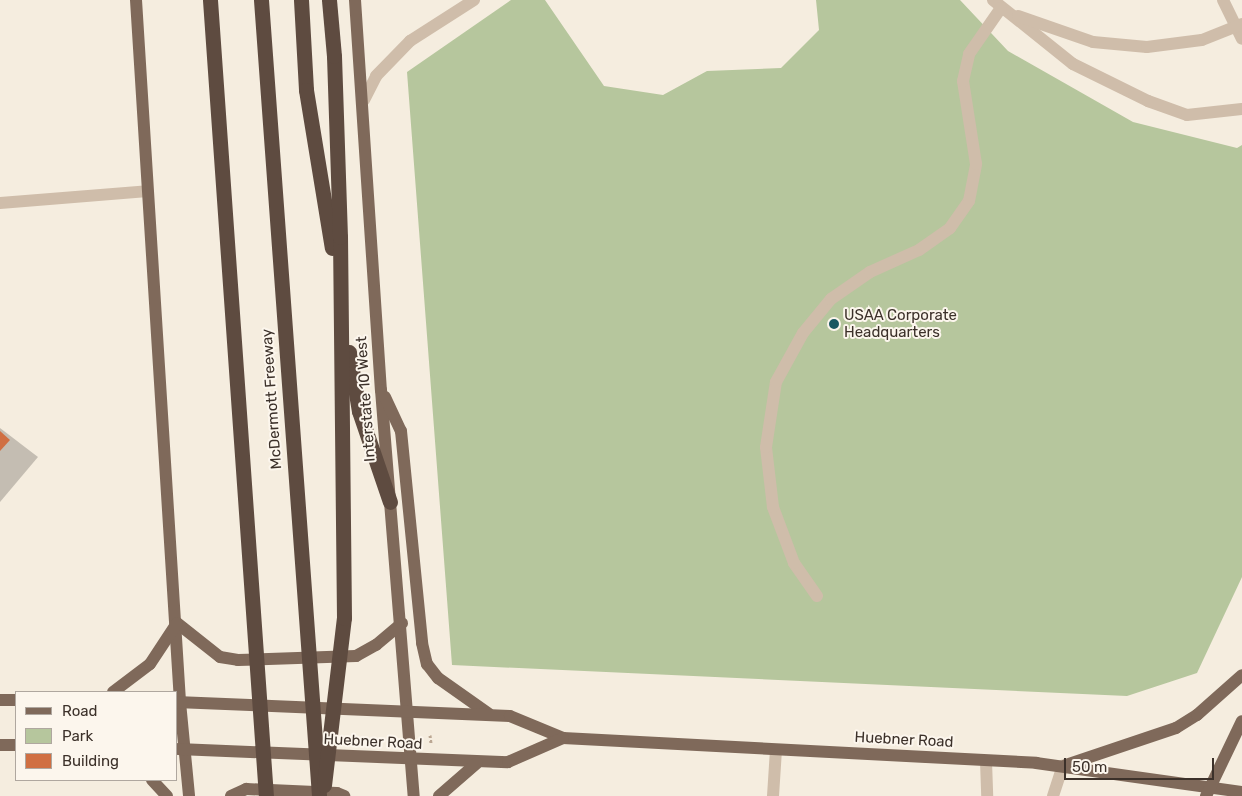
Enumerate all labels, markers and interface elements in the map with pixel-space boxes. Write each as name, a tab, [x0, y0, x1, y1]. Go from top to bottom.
place label: USAA Corporate Headquarters	[844, 306, 957, 341]
marker: USAA Corporate Headquarters	[828, 318, 840, 330]
street label: McDermott Freeway	[258, 328, 286, 470]
street label: Interstate 10 West	[353, 336, 379, 462]
legend	[15, 691, 178, 781]
text: Road	[62, 702, 98, 720]
text: Park	[62, 727, 93, 745]
street label: Huebner Road	[854, 728, 954, 752]
street label: Huebner Road	[323, 730, 423, 754]
scale bar	[1067, 748, 1217, 780]
text: Building	[62, 752, 119, 770]
text: 50 m	[1072, 758, 1107, 776]

